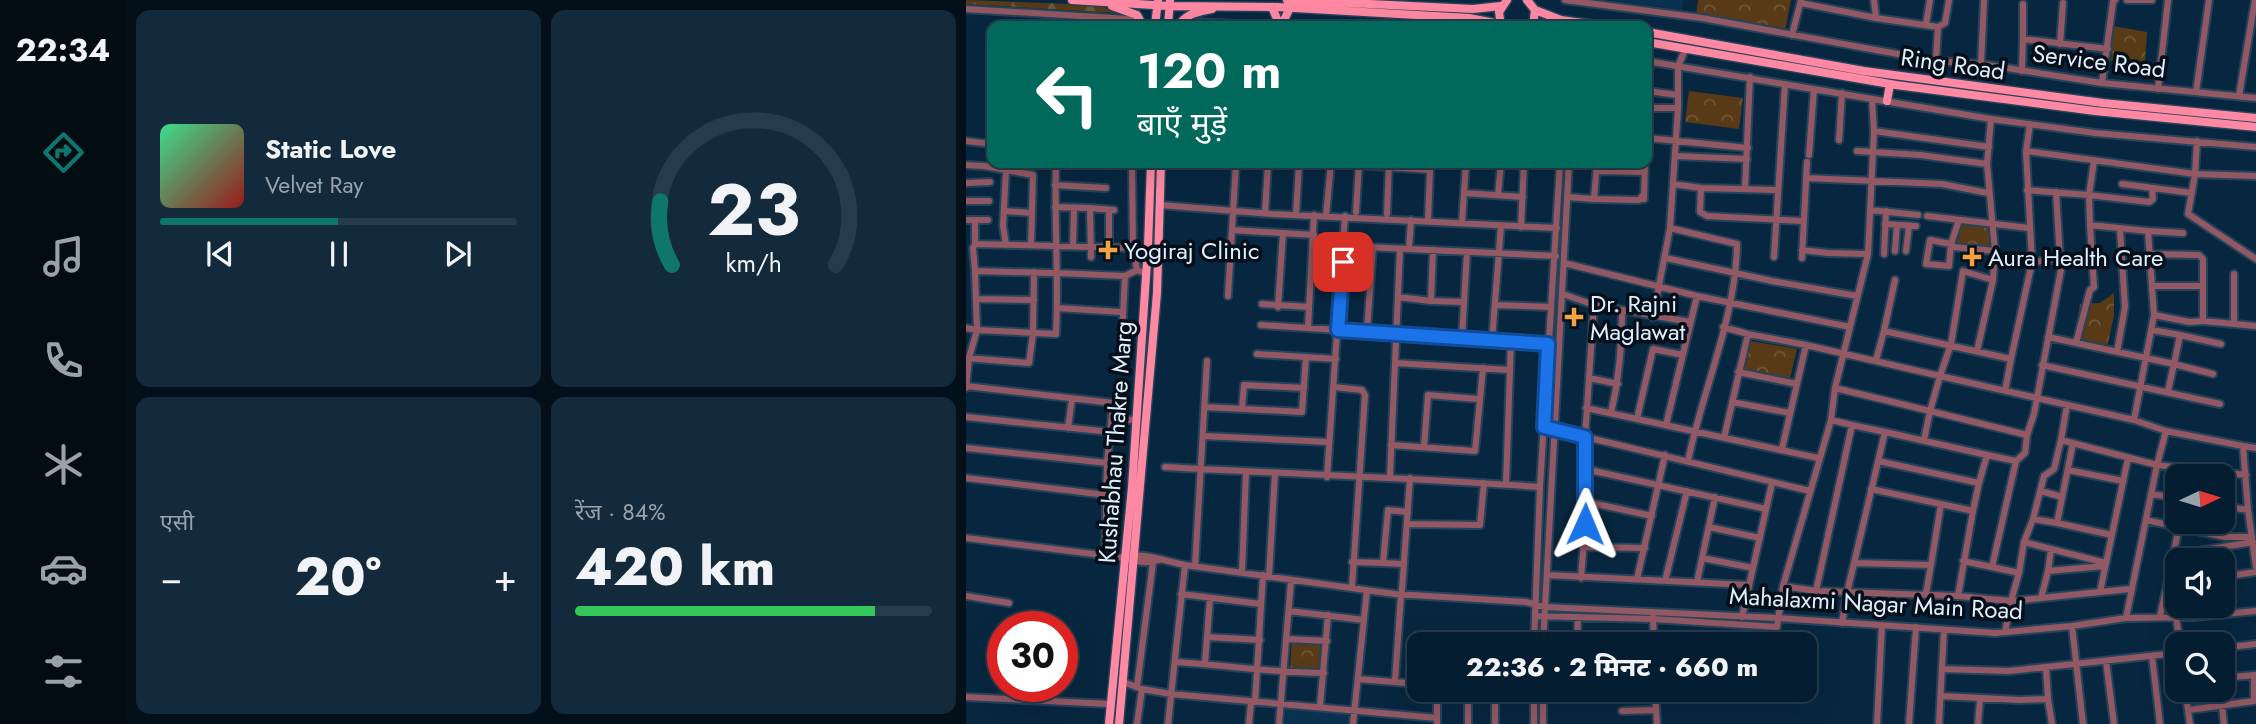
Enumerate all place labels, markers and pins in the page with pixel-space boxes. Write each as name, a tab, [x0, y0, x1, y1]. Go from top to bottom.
pin	[1313, 232, 1373, 292]
place label: Yogiraj Clinic	[1124, 233, 1260, 268]
marker: Yogiraj Clinic	[1098, 240, 1118, 260]
place label: Aura Health Care	[1988, 240, 2163, 275]
marker: Aura Health Care	[1962, 247, 1982, 267]
place label: Dr. Rajni Maglawat	[1590, 286, 1685, 349]
marker: Dr. Rajni Maglawat	[1564, 307, 1584, 327]

